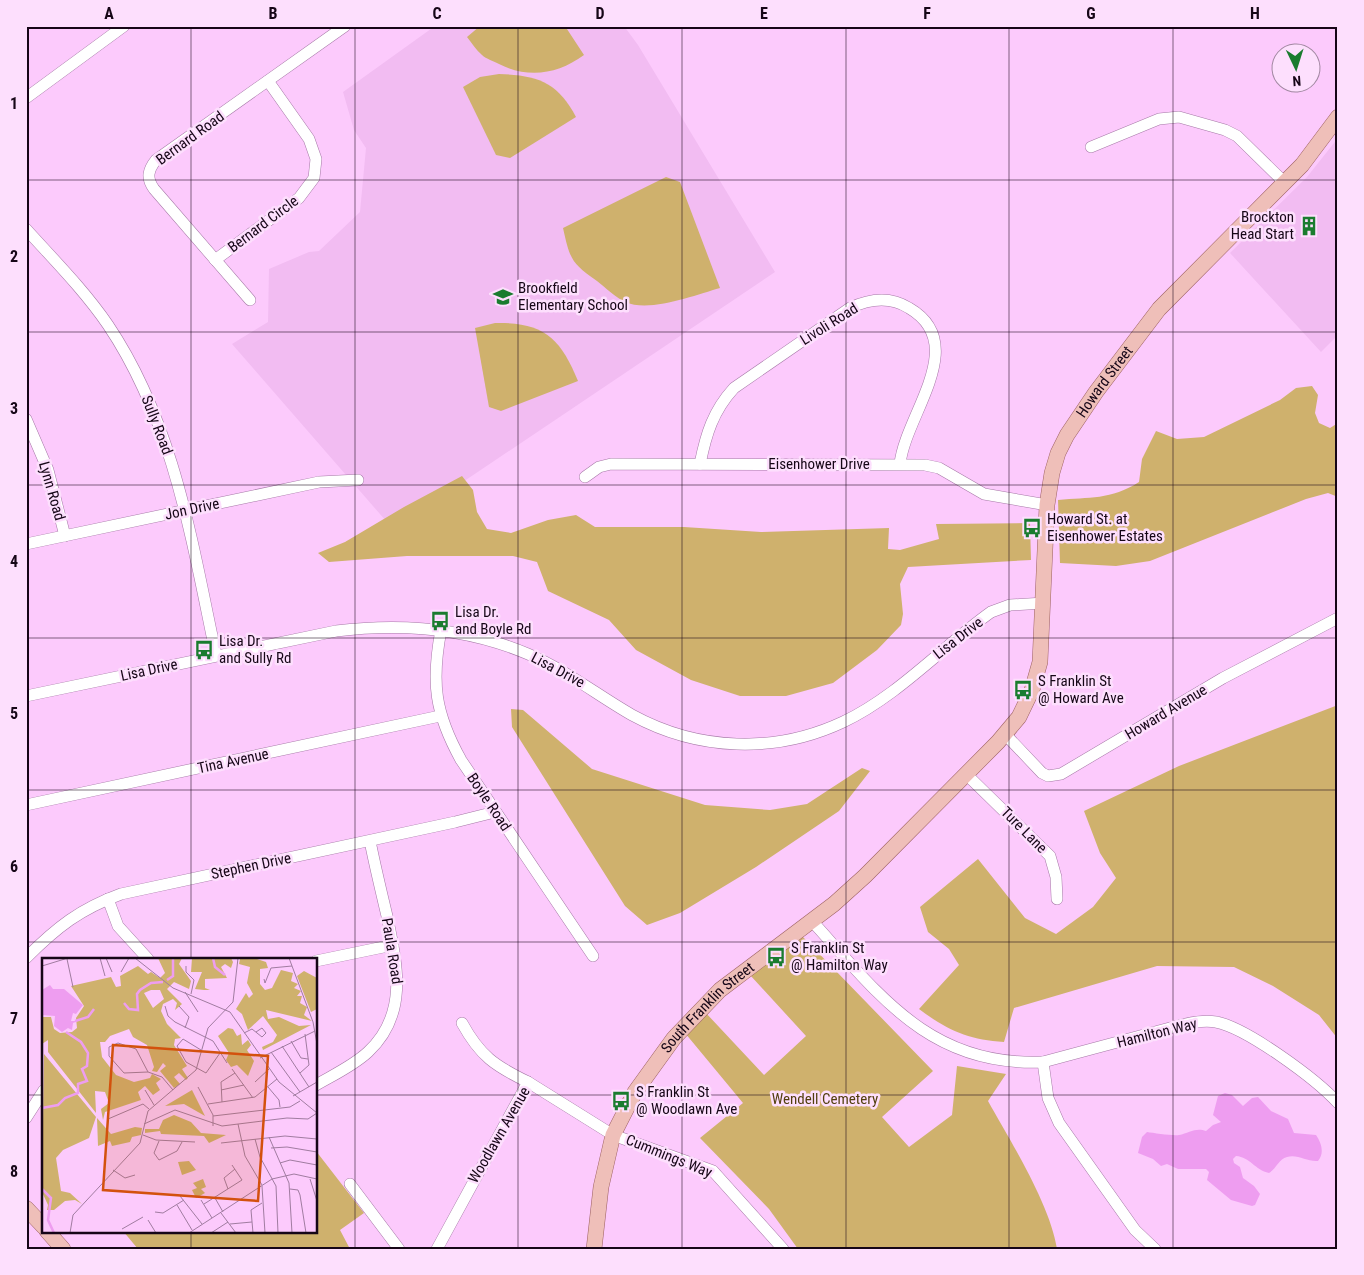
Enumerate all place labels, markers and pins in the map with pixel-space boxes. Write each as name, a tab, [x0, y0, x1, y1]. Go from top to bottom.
place label: Brockton Head Start	[1231, 208, 1294, 243]
building icon: Brockton Head Start	[1298, 215, 1320, 237]
place label: Brookfield Elementary School	[518, 279, 628, 314]
school or university icon: Brookfield Elementary School	[492, 286, 514, 308]
place label: Howard St. at Eisenhower Estates	[1047, 510, 1163, 545]
bus stop icon: Howard St. at Eisenhower Estates	[1021, 517, 1043, 539]
place label: Lisa Dr. and Boyle Rd	[455, 603, 532, 638]
bus stop icon: Lisa Dr. and Boyle Rd	[429, 610, 451, 632]
place label: Lisa Dr. and Sully Rd	[219, 632, 291, 667]
bus stop icon: Lisa Dr. and Sully Rd	[193, 639, 215, 661]
place label: S Franklin St @ Howard Ave	[1038, 672, 1124, 707]
bus stop icon: S Franklin St @ Howard Ave	[1012, 679, 1034, 701]
place label: S Franklin St @ Hamilton Way	[791, 939, 888, 974]
bus stop icon: S Franklin St @ Hamilton Way	[765, 946, 787, 968]
place label: S Franklin St @ Woodlawn Ave	[636, 1083, 737, 1118]
bus stop icon: S Franklin St @ Woodlawn Ave	[610, 1090, 632, 1112]

